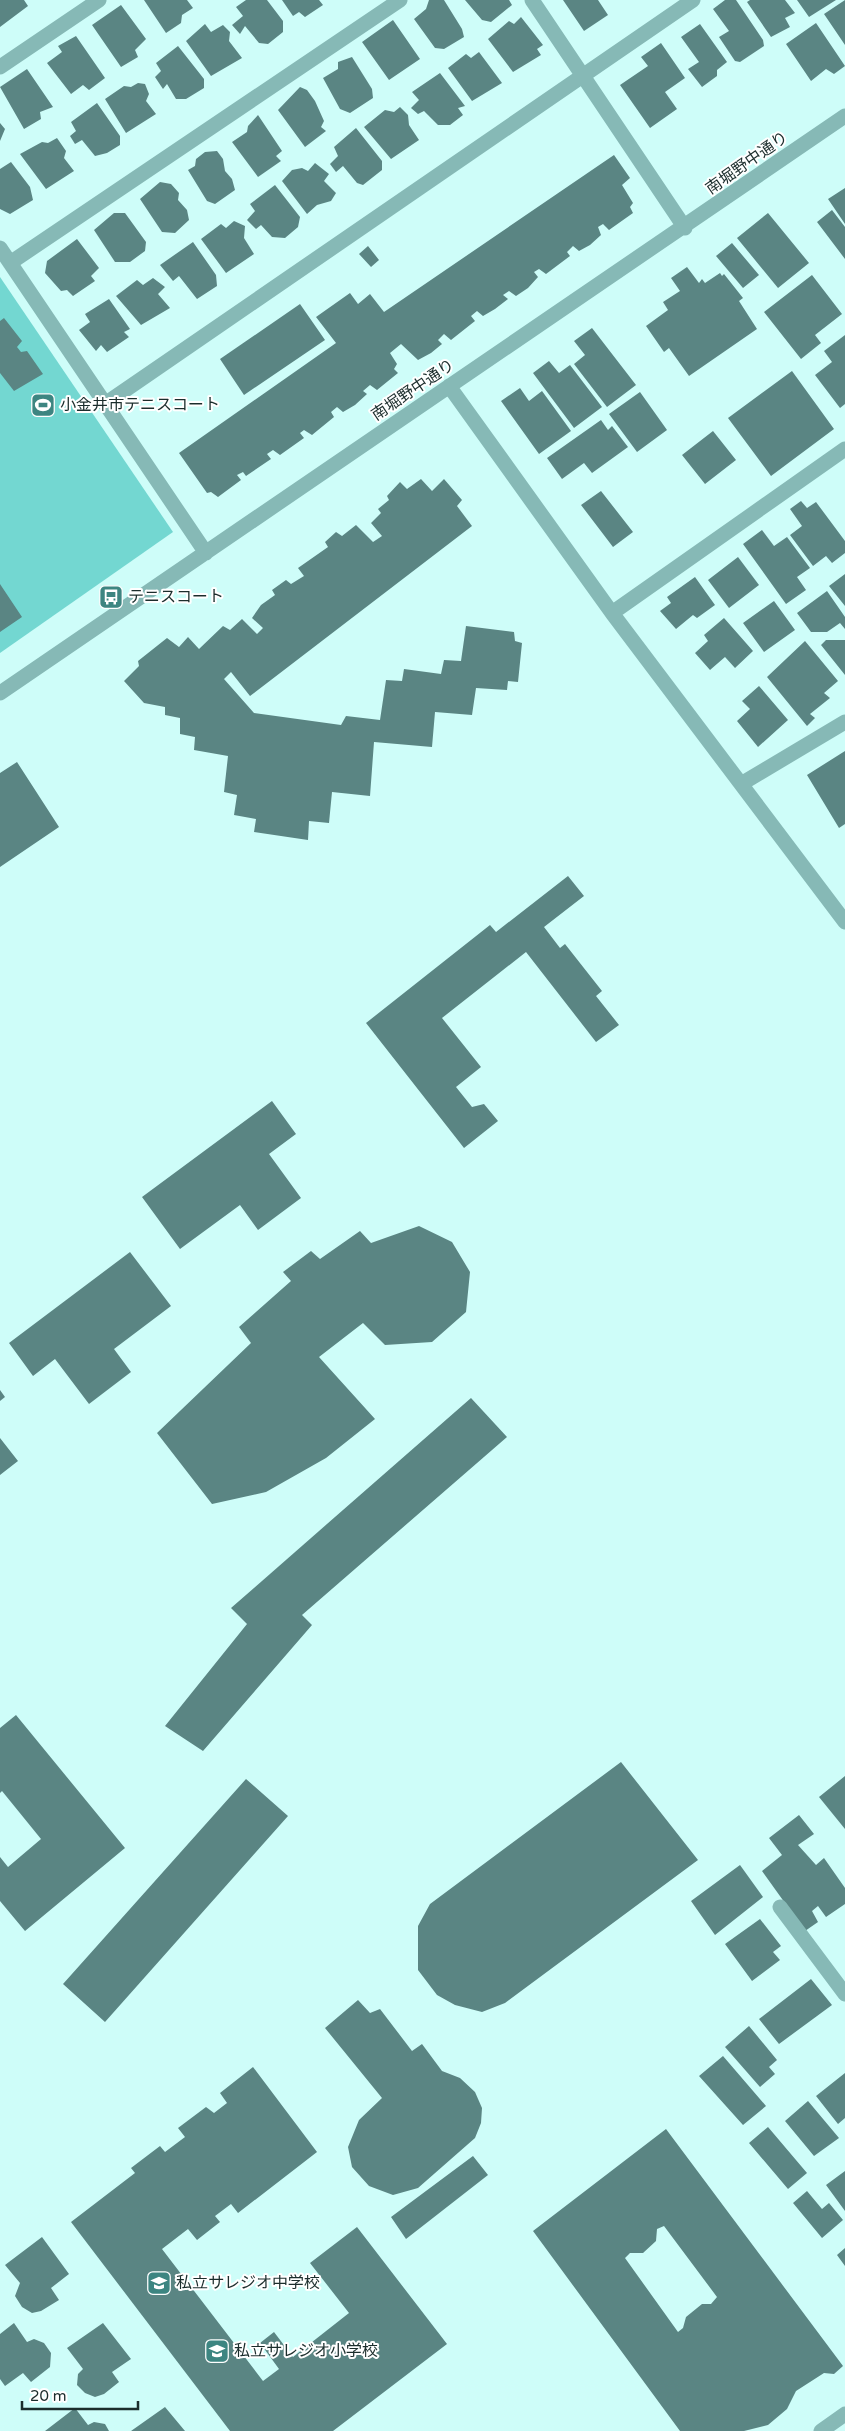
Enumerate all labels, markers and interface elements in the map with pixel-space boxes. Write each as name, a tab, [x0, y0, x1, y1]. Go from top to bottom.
street label: 南堀野中通り	[702, 127, 792, 199]
street label: 南堀野中通り	[368, 355, 458, 425]
sports icon: 小金井市テニスコート	[30, 392, 56, 418]
place label: 小金井市テニスコート	[60, 395, 220, 415]
bus stop icon: テニスコート	[98, 584, 124, 610]
place label: テニスコート	[128, 587, 224, 607]
school or university icon: 私立サレジオ中学校	[146, 2270, 172, 2296]
place label: 私立サレジオ中学校	[176, 2273, 320, 2293]
school or university icon: 私立サレジオ小学校	[204, 2338, 230, 2364]
place label: 私立サレジオ小学校	[234, 2341, 378, 2361]
scale bar	[22, 2378, 139, 2410]
text: 20 m	[30, 2387, 67, 2405]

